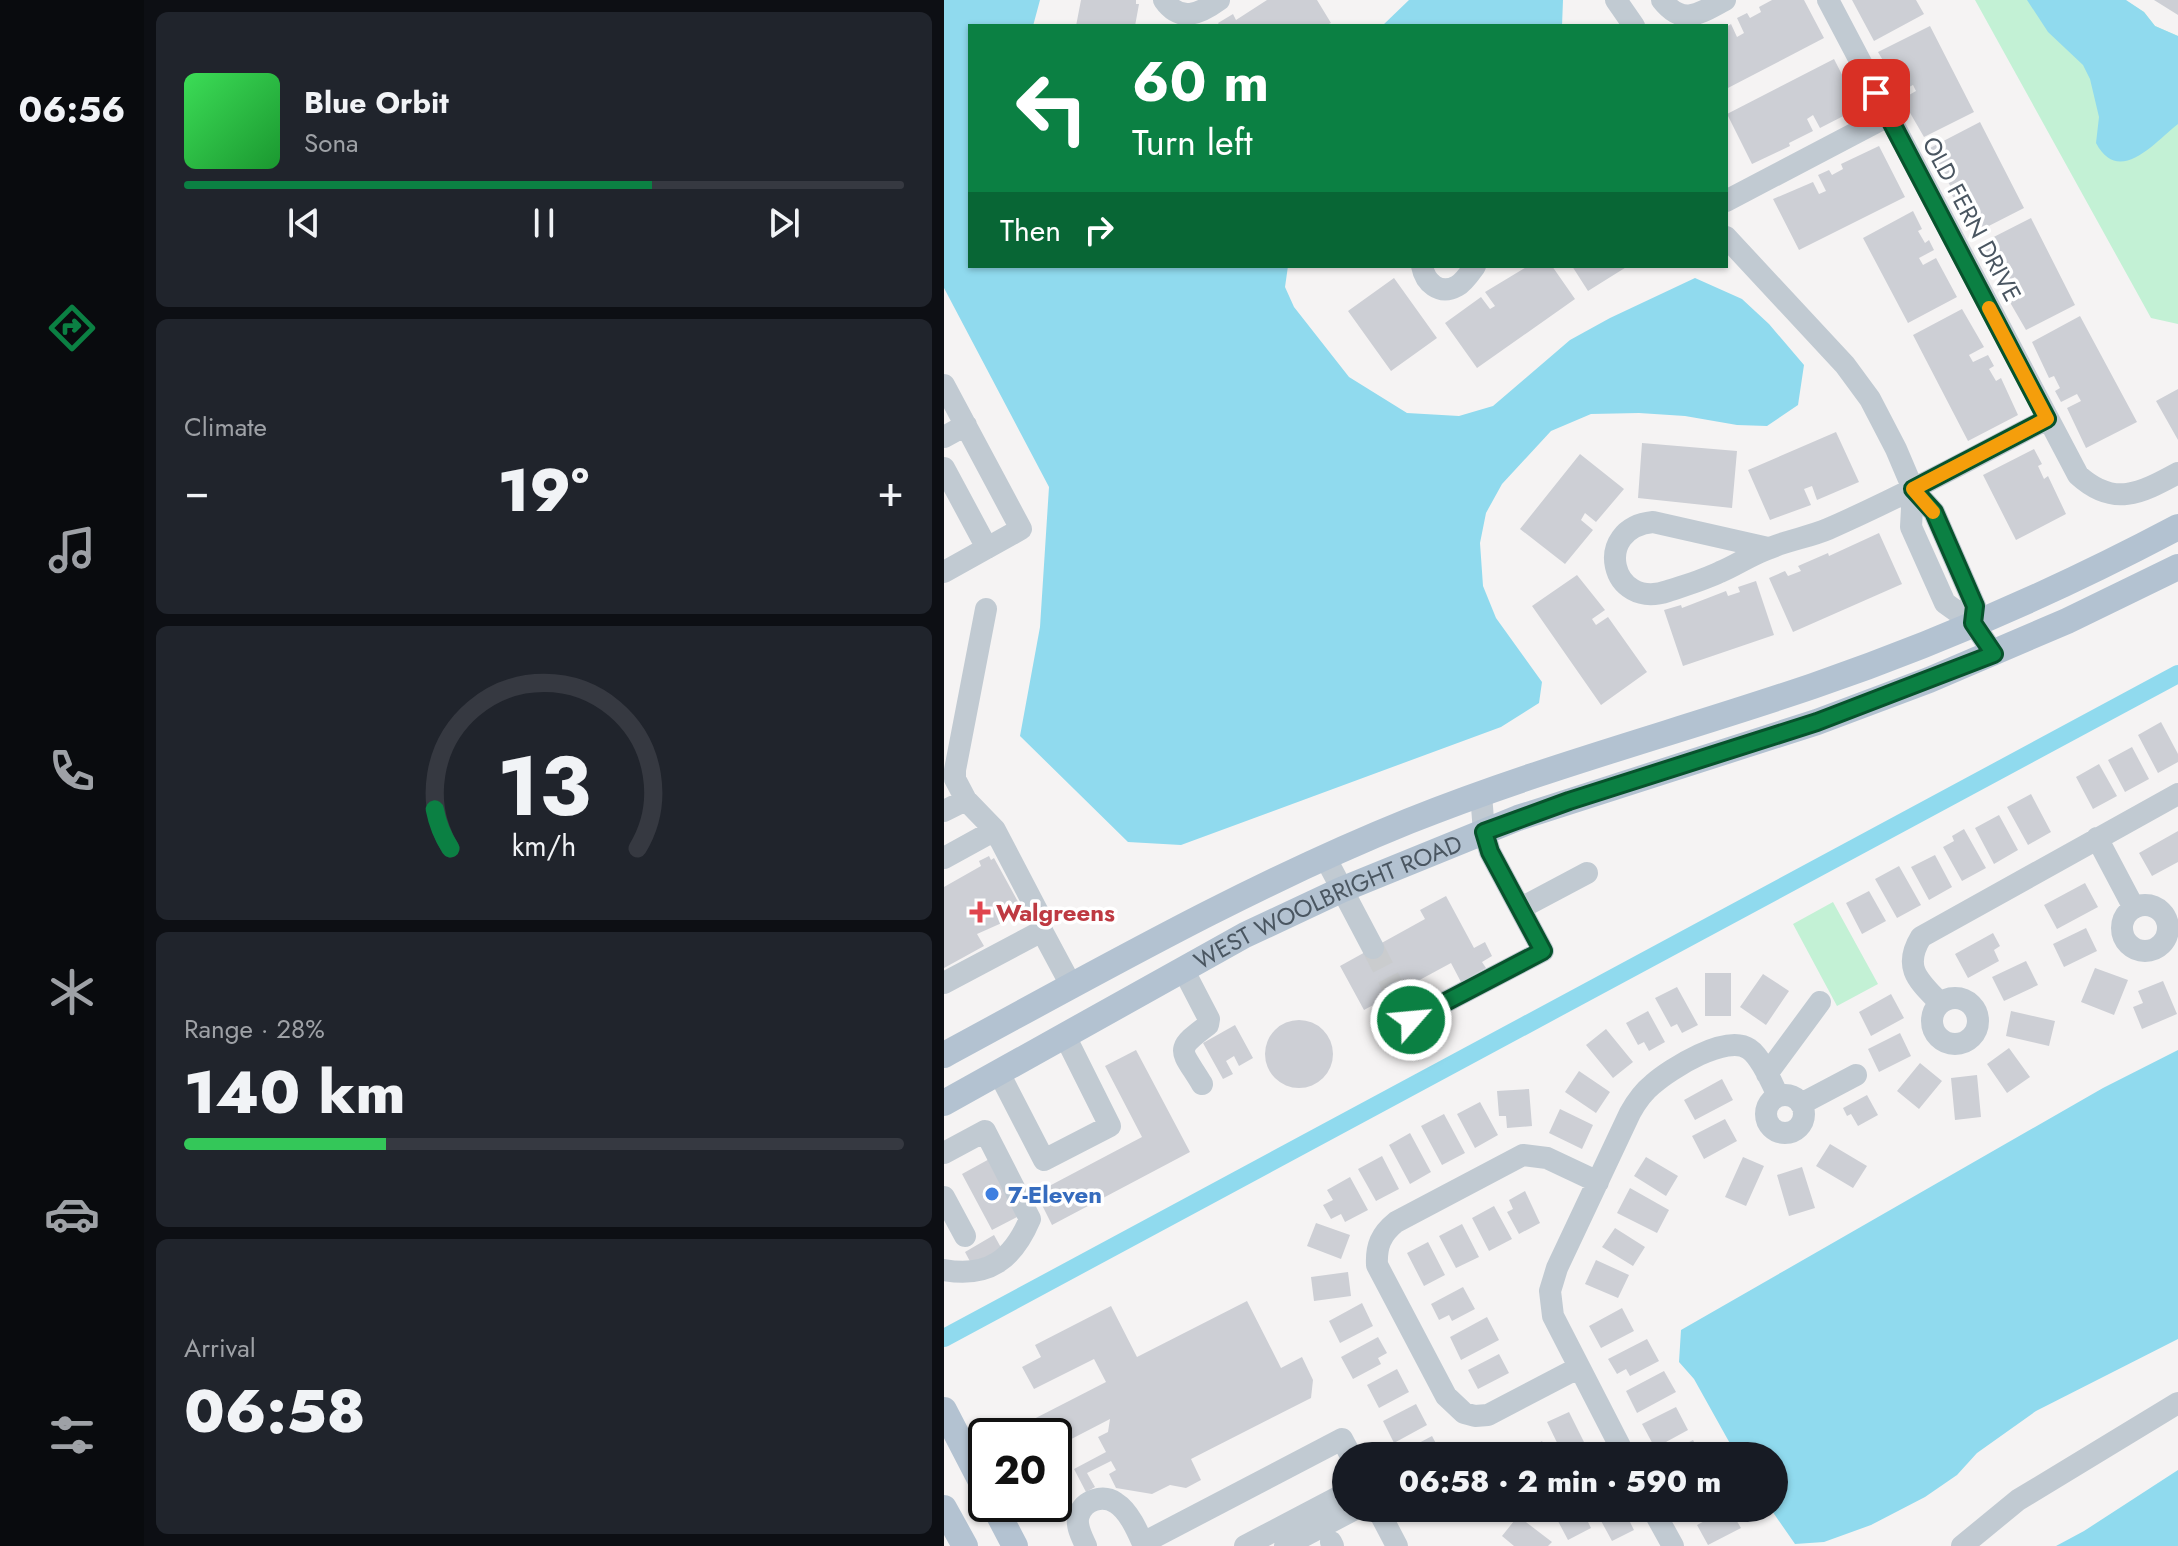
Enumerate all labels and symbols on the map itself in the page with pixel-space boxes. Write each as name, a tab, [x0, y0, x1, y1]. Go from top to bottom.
pin	[1842, 59, 1910, 127]
street label: OLD FERN DRIVE	[1914, 130, 2030, 308]
street label: WEST WOOLBRIGHT ROAD	[1187, 825, 1467, 978]
place label: Walgreens	[996, 895, 1115, 930]
marker: Walgreens	[971, 903, 989, 921]
position arrow	[1369, 978, 1453, 1062]
place label: 7-Eleven	[1008, 1177, 1102, 1212]
marker: 7-Eleven	[983, 1185, 1001, 1203]
speed limit sign: 20	[968, 1418, 1072, 1522]

